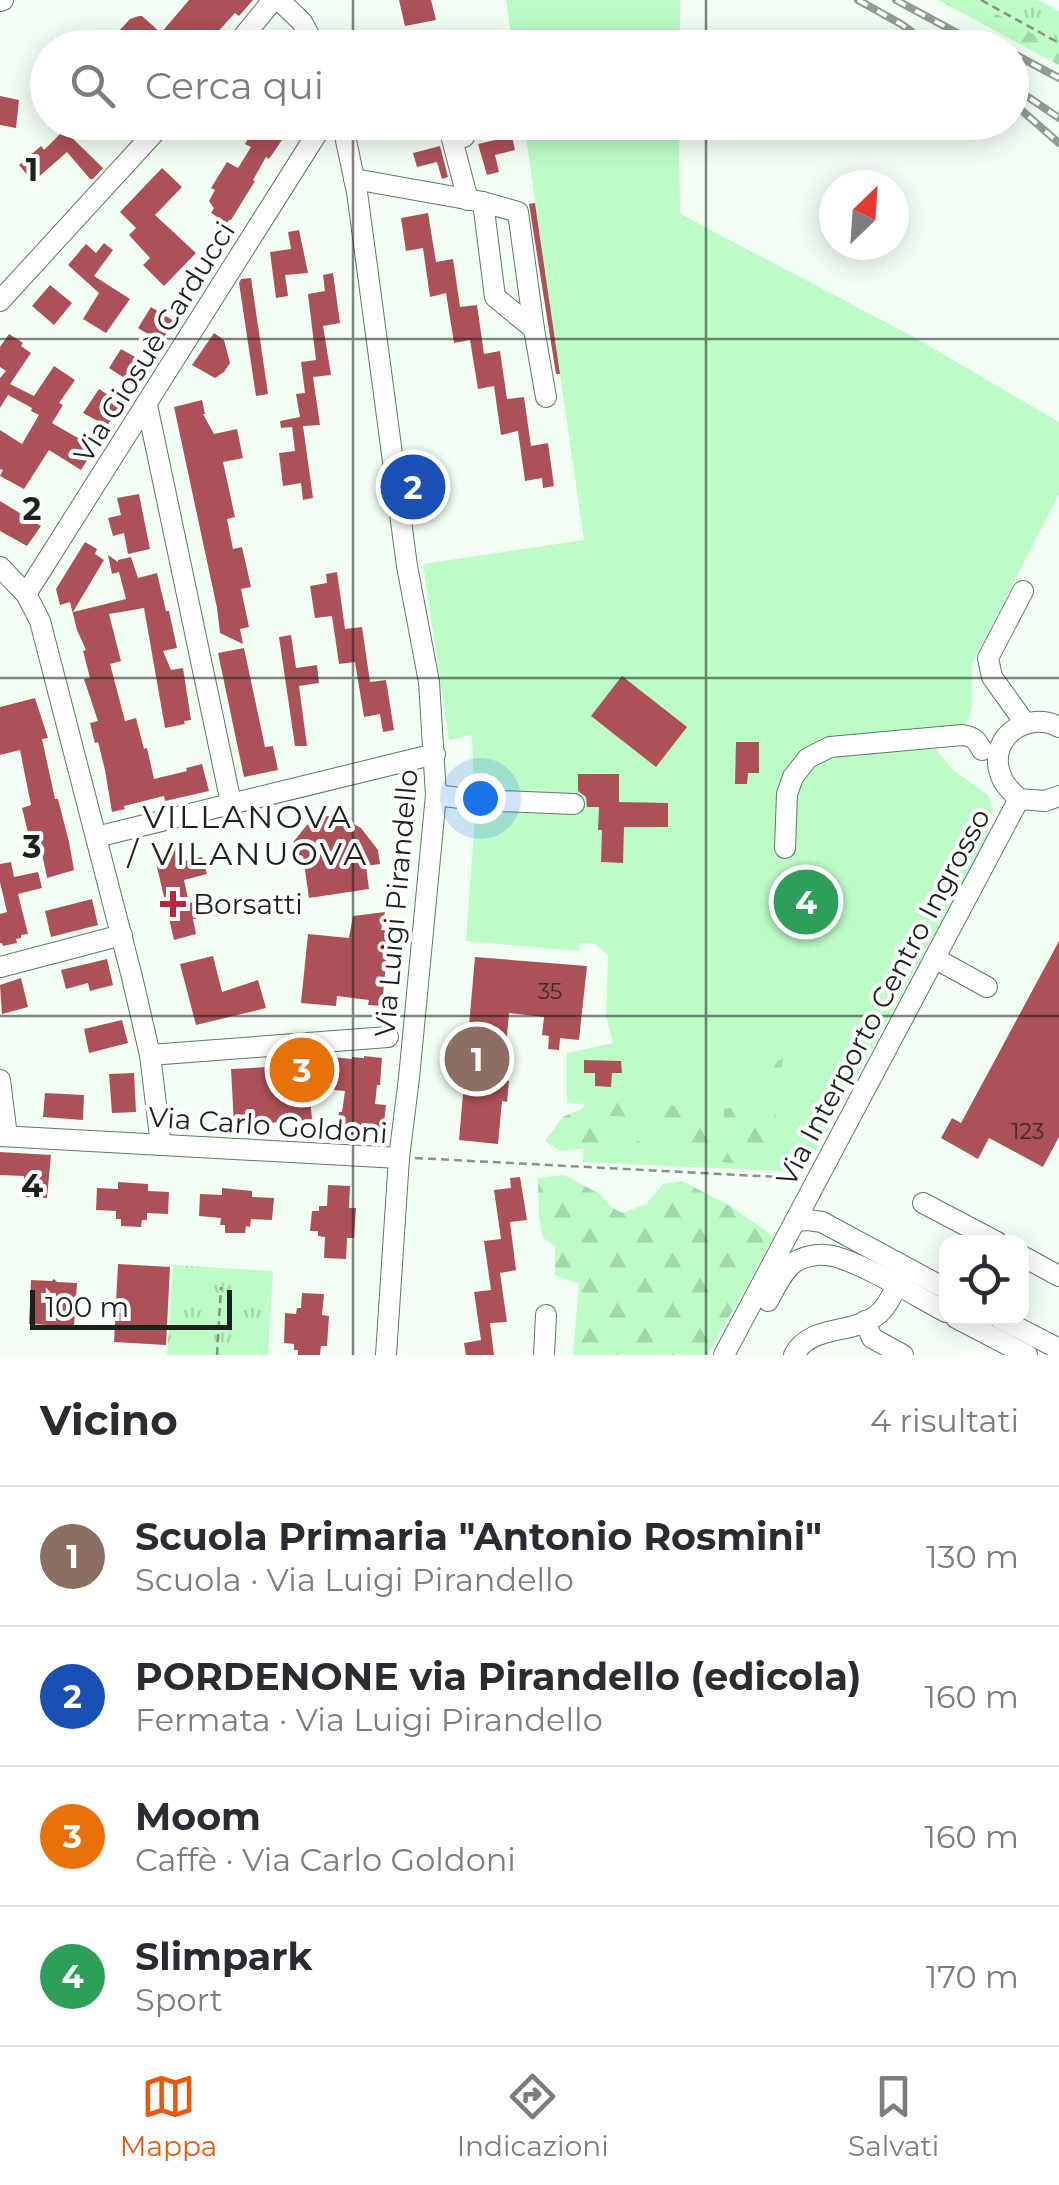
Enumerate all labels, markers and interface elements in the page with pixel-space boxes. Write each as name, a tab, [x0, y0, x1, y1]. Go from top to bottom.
search box	[30, 30, 1029, 140]
icon: search	[65, 58, 120, 113]
text: Cerca qui	[145, 62, 324, 109]
text: 1	[26, 150, 38, 189]
north arrow	[819, 170, 909, 260]
street label: Via Giosuè Carducci	[66, 215, 242, 469]
pin: 2	[380, 450, 446, 524]
text: 2	[23, 489, 41, 528]
street label: Via Luigi Pirandello	[367, 768, 425, 1038]
your location	[455, 773, 506, 824]
district label: VILLANOVA / VILANUOVA	[126, 797, 369, 873]
street label: Via Interporto Centro Ingrosso	[769, 802, 997, 1192]
text: 3	[22, 827, 41, 866]
pin: 4	[774, 864, 838, 940]
place label: Borsatti	[193, 887, 303, 921]
marker: Borsatti	[162, 893, 184, 915]
house number: 35	[538, 978, 562, 1005]
pin: 1	[444, 1022, 510, 1096]
pin: 3	[270, 1032, 334, 1108]
street label: Via Carlo Goldoni	[147, 1100, 389, 1150]
house number: 123	[1012, 1118, 1044, 1145]
text: 4	[21, 1166, 43, 1205]
map controls	[939, 1235, 1029, 1325]
button: locate	[939, 1235, 1029, 1325]
scale bar	[30, 1285, 232, 1330]
text: 100 m	[45, 1290, 129, 1324]
text: Vicino	[40, 1394, 178, 1446]
text: 4 risultati	[870, 1401, 1019, 1440]
text: Scuola Primaria "Antonio Rosmini"	[135, 1513, 822, 1560]
text: 1	[66, 1537, 79, 1576]
text: 130 m	[926, 1537, 1019, 1576]
text: Scuola · Via Luigi Pirandello	[135, 1560, 574, 1599]
text: PORDENONE via Pirandello (edicola)	[135, 1653, 861, 1700]
text: 2	[63, 1677, 82, 1716]
text: 160 m	[924, 1677, 1019, 1716]
text: Fermata · Via Luigi Pirandello	[135, 1700, 603, 1739]
text: Moom	[135, 1793, 261, 1840]
text: 3	[63, 1817, 82, 1856]
text: 160 m	[924, 1817, 1019, 1856]
text: Caffè · Via Carlo Goldoni	[135, 1840, 516, 1879]
text: Slimpark	[135, 1933, 312, 1980]
text: 4	[61, 1957, 84, 1996]
text: 170 m	[926, 1957, 1019, 1996]
text: Sport	[135, 1980, 223, 2019]
tab: Mappa	[120, 2069, 217, 2163]
tab: Indicazioni	[457, 2069, 609, 2163]
tab: Salvati	[848, 2069, 939, 2163]

